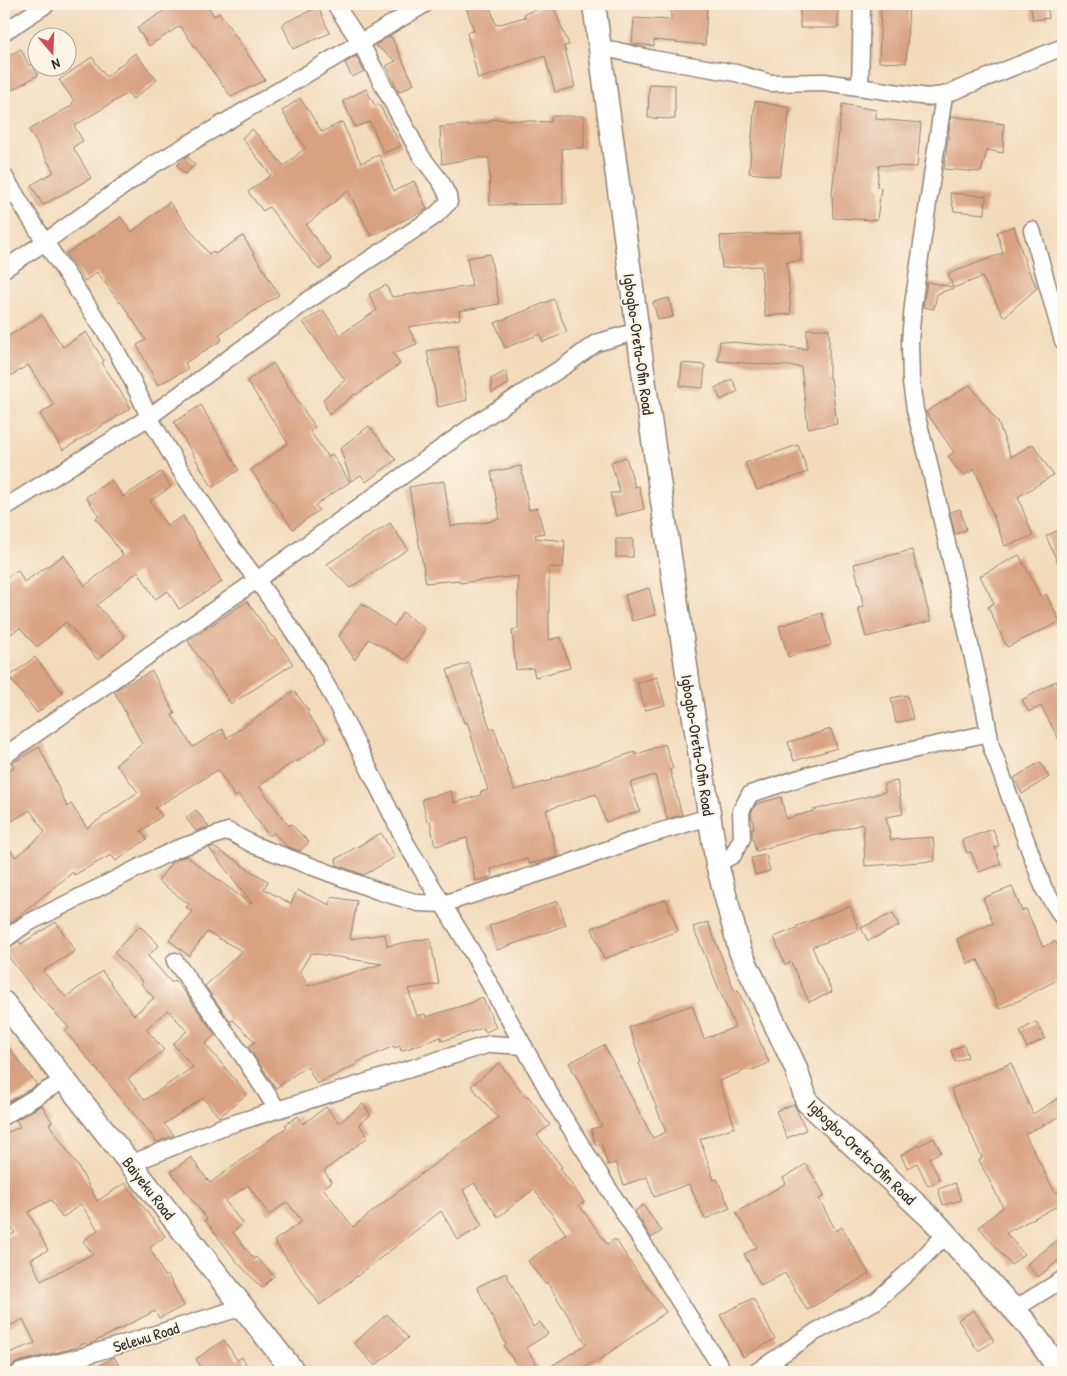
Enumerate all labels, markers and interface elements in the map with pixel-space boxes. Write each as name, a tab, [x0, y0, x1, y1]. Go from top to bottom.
north arrow	[28, 28, 78, 78]
text: N	[49, 55, 63, 75]
street label: Igbogbo-Oreta-Ofin Road	[618, 272, 660, 416]
street label: Igbogbo-Oreta-Ofin Road	[676, 673, 720, 817]
street label: Igbogbo-Oreta-Ofin Road	[803, 1095, 921, 1209]
street label: Baiyeku Road	[118, 1152, 180, 1224]
street label: Selewu Road	[110, 1317, 182, 1357]

